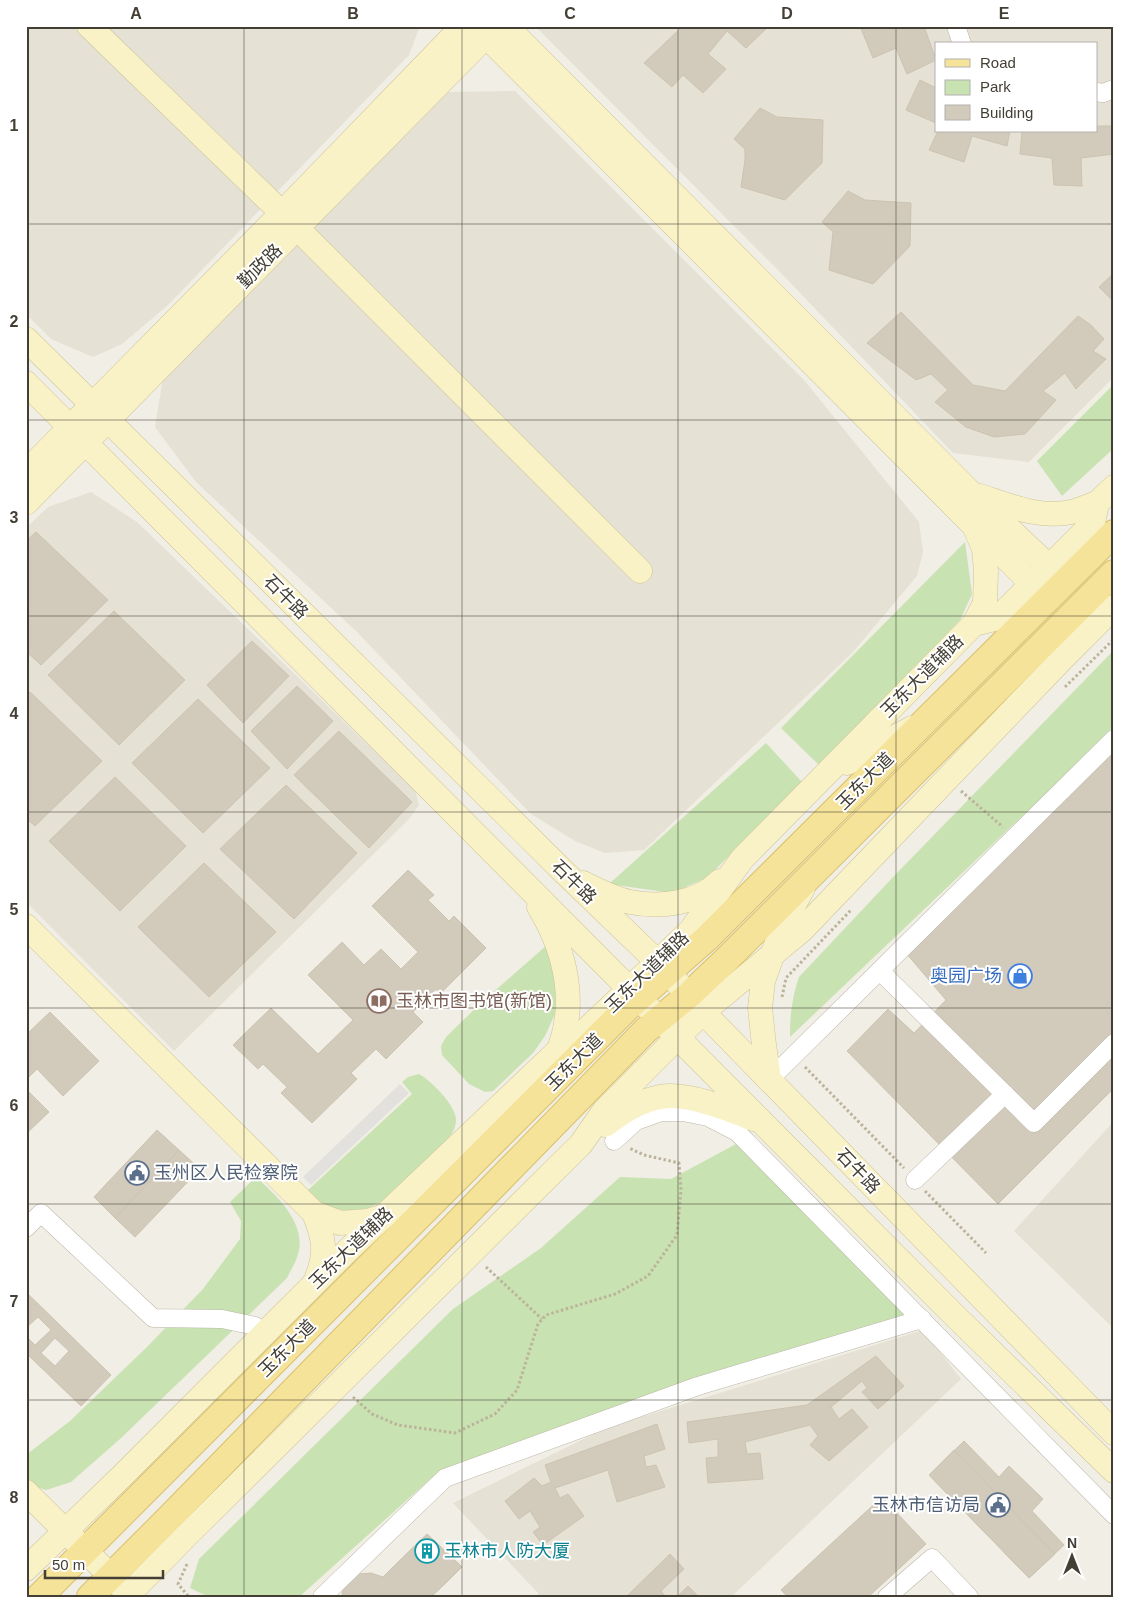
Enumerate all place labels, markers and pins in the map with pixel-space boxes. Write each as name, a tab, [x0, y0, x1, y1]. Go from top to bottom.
shop icon: 奥园广场	[1007, 963, 1033, 989]
place label: 奥园广场	[930, 966, 1002, 986]
library icon: 玉林市图书馆(新馆)	[366, 988, 392, 1014]
place label: 玉林市图书馆(新馆)	[396, 991, 552, 1011]
public building icon: 玉州区人民检察院	[124, 1160, 150, 1186]
place label: 玉州区人民检察院	[154, 1163, 298, 1183]
public building icon: 玉林市信访局	[985, 1492, 1011, 1518]
place label: 玉林市信访局	[872, 1495, 980, 1515]
building icon: 玉林市人防大厦	[414, 1538, 440, 1564]
place label: 玉林市人防大厦	[444, 1541, 570, 1561]

